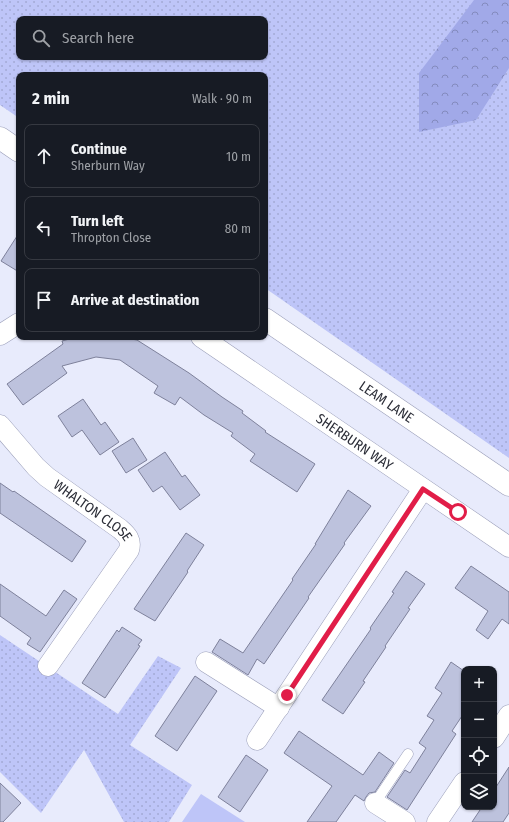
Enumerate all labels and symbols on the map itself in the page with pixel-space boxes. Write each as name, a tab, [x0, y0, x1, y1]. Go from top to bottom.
street label: LEAM LANE	[356, 378, 417, 427]
street label: SHERBURN WAY	[313, 410, 396, 474]
street label: WHALTON CLOSE	[50, 476, 136, 545]
route start	[449, 503, 467, 521]
route end	[278, 686, 296, 704]

